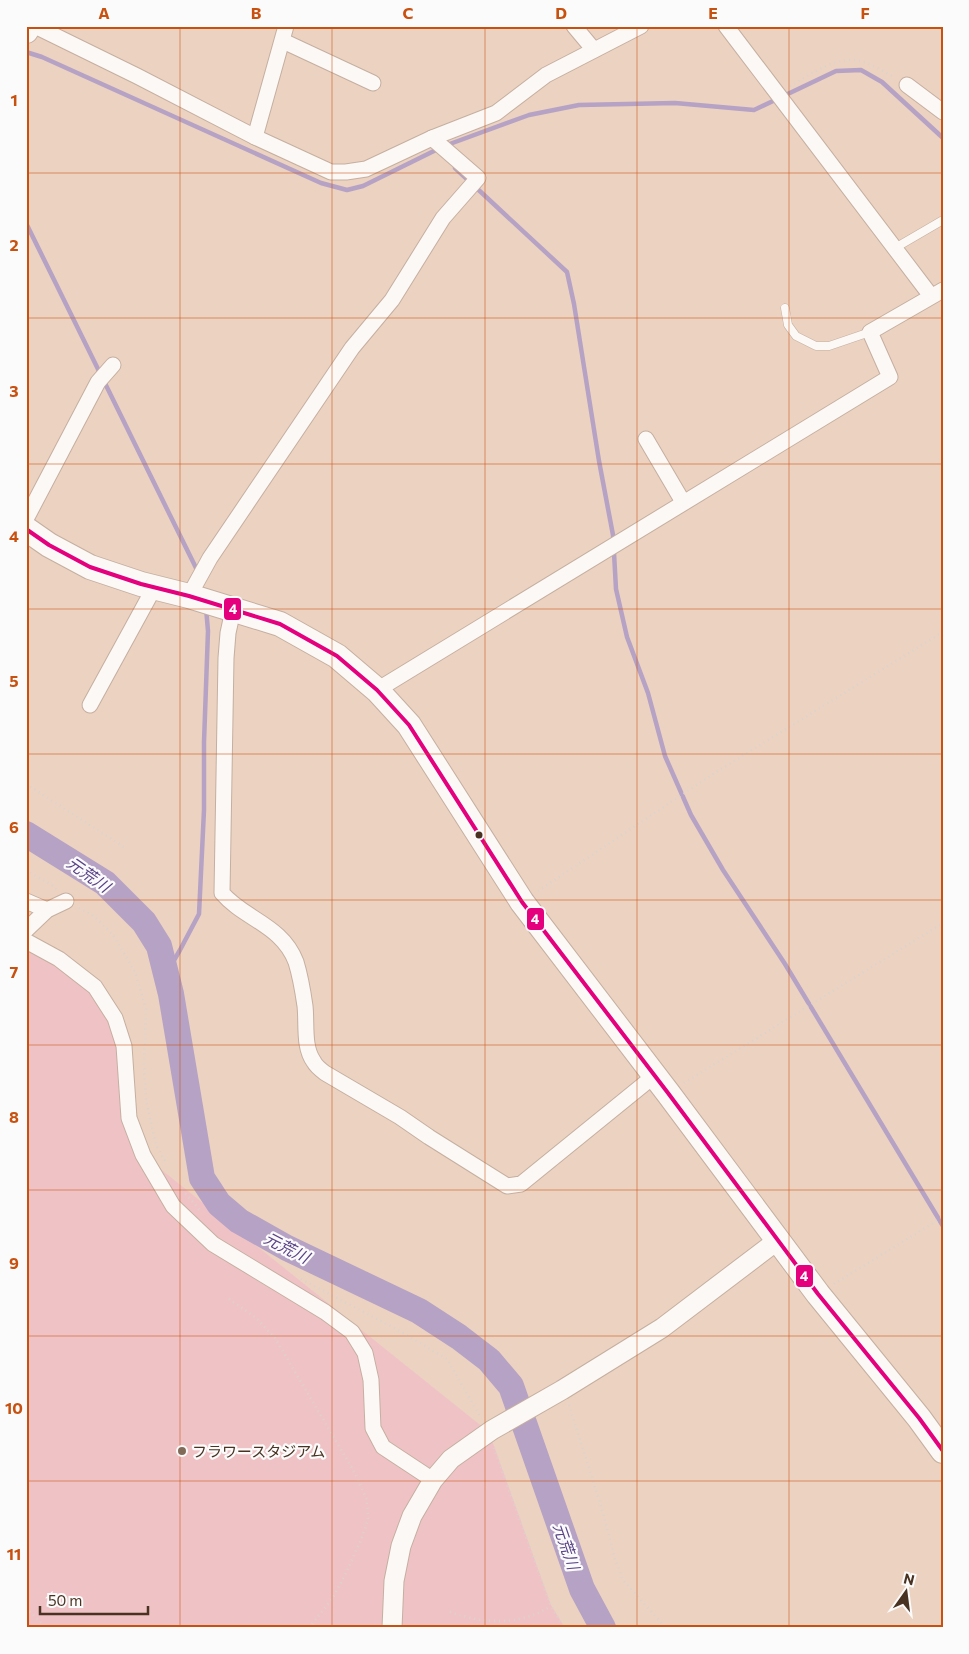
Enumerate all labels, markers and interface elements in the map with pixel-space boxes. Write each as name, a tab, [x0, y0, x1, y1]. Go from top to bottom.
text: A	[98, 3, 110, 22]
text: B	[251, 3, 262, 22]
text: C	[403, 3, 414, 22]
text: D	[555, 3, 567, 22]
text: E	[708, 3, 718, 22]
text: F	[860, 3, 870, 22]
text: 1	[10, 90, 18, 109]
text: 2	[9, 235, 19, 254]
text: 3	[9, 381, 19, 400]
text: 4	[9, 526, 19, 545]
line badge: 4	[223, 597, 242, 621]
text: 4	[229, 600, 238, 617]
text: 5	[9, 671, 19, 690]
text: 6	[9, 817, 19, 836]
unlabelled marker	[474, 830, 484, 840]
water label: 元荒川	[64, 852, 116, 897]
line badge: 4	[526, 907, 545, 931]
text: 4	[531, 910, 540, 927]
text: 7	[10, 962, 19, 981]
text: 8	[9, 1107, 19, 1126]
water label: 元荒川	[261, 1228, 314, 1267]
text: 9	[9, 1253, 19, 1272]
line badge: 4	[795, 1264, 814, 1288]
text: 4	[800, 1267, 809, 1284]
text: 10	[5, 1398, 23, 1417]
place label: フラワースタジアム	[192, 1442, 325, 1460]
marker: フラワースタジアム	[176, 1445, 188, 1457]
water label: 元荒川	[550, 1520, 584, 1574]
text: 11	[7, 1544, 21, 1563]
north arrow	[882, 1566, 932, 1616]
text: N	[902, 1569, 916, 1588]
scale bar	[40, 1584, 148, 1616]
text: 50 m	[48, 1591, 82, 1609]

